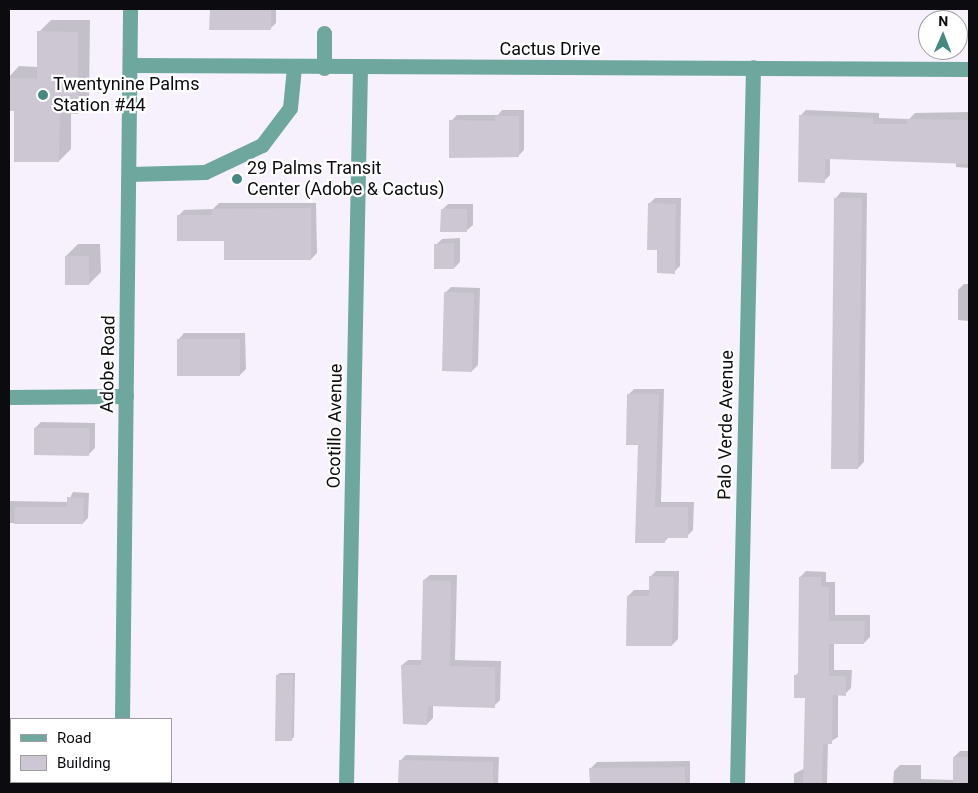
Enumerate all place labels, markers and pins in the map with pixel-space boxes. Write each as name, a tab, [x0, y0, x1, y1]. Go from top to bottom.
place label: Twentynine Palms Station #44	[53, 74, 199, 116]
marker: Twentynine Palms Station #44	[37, 89, 49, 101]
place label: 29 Palms Transit Center (Adobe & Cactus)	[247, 158, 445, 200]
marker: 29 Palms Transit Center (Adobe & Cactus)	[231, 173, 243, 185]

